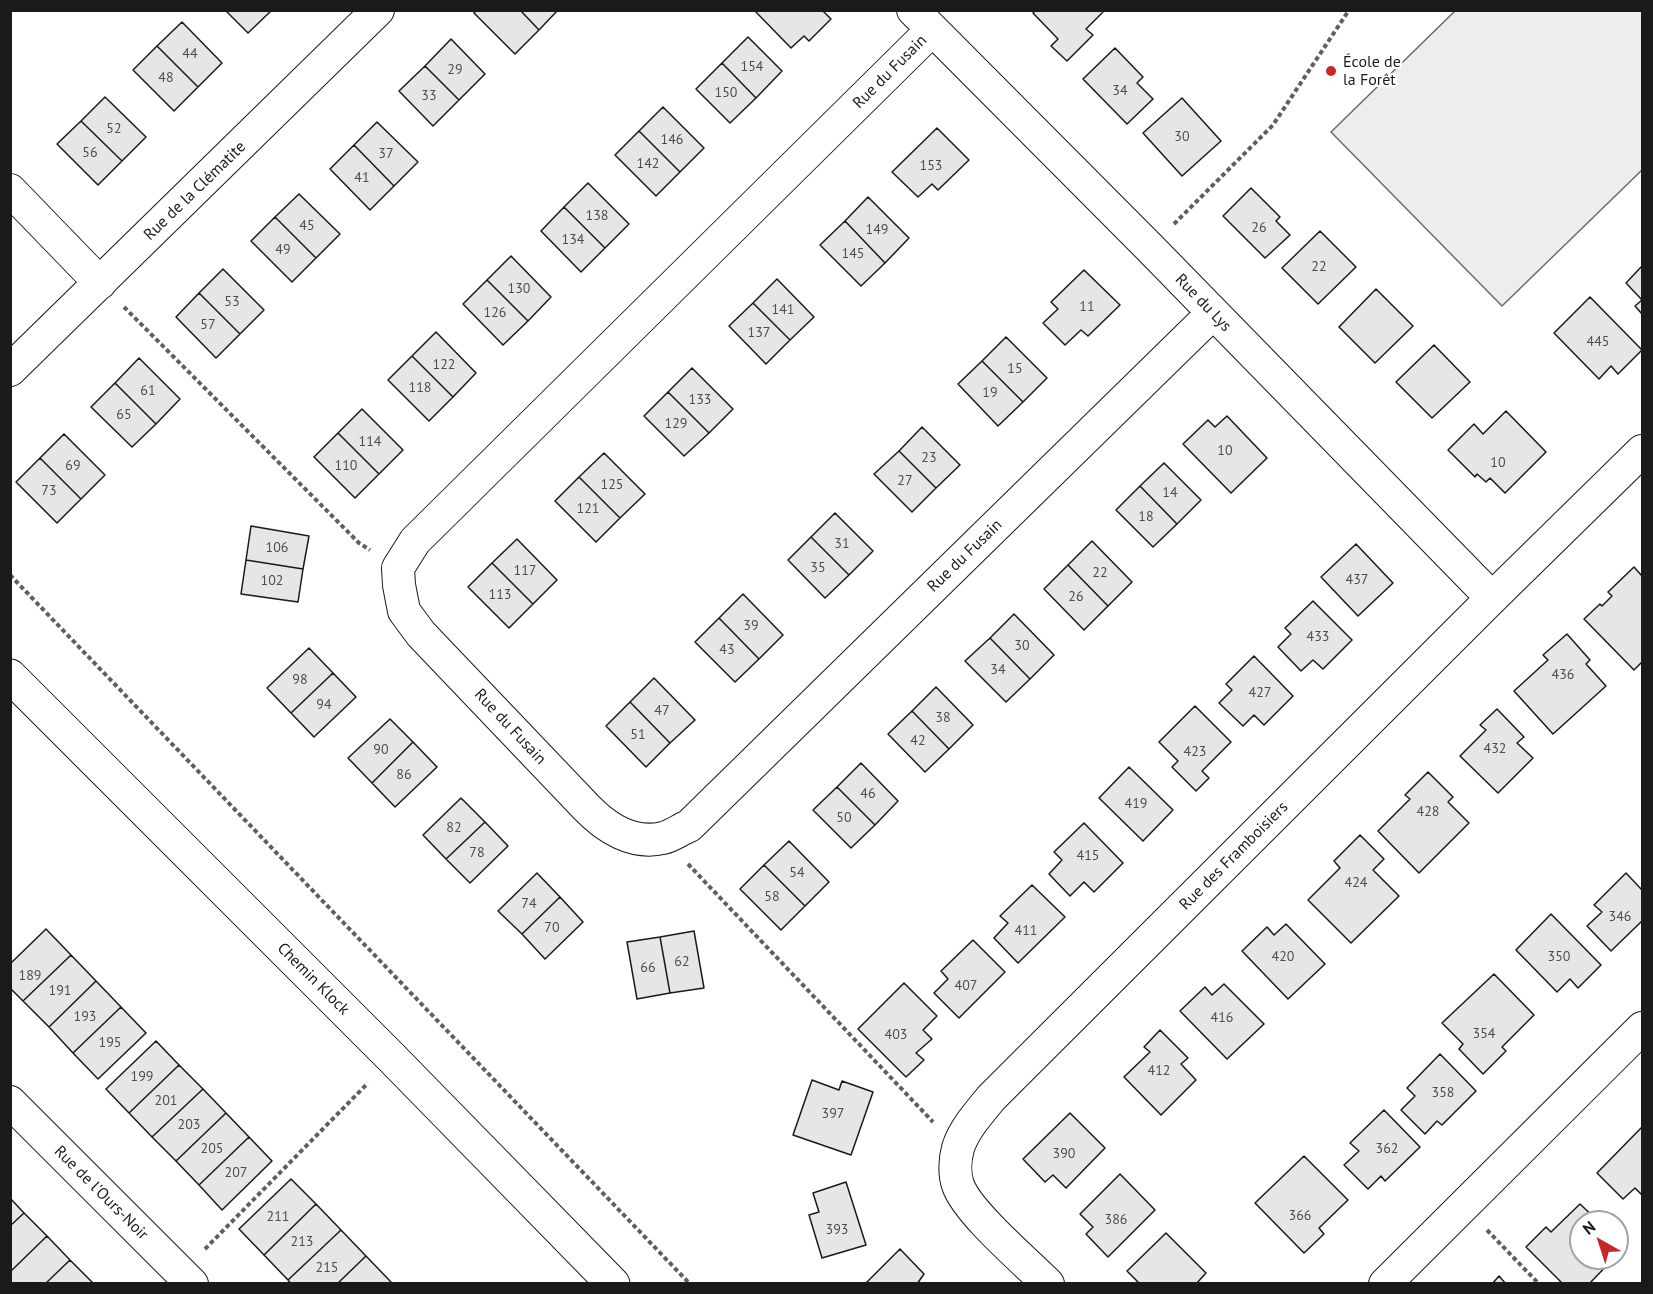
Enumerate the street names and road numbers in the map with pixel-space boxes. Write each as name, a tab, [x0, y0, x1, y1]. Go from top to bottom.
street label: Rue du Fusain	[849, 31, 931, 113]
street label: Rue de la Clématite	[140, 137, 250, 245]
street label: Rue du Lys	[1171, 270, 1235, 336]
street label: Rue du Fusain	[924, 516, 1006, 596]
street label: Rue du Fusain	[470, 685, 550, 769]
street label: Rue des Framboisiers	[1176, 798, 1292, 914]
street label: Chemin Klock	[273, 939, 353, 1019]
street label: Rue de l'Ours-Noir	[50, 1142, 152, 1244]

